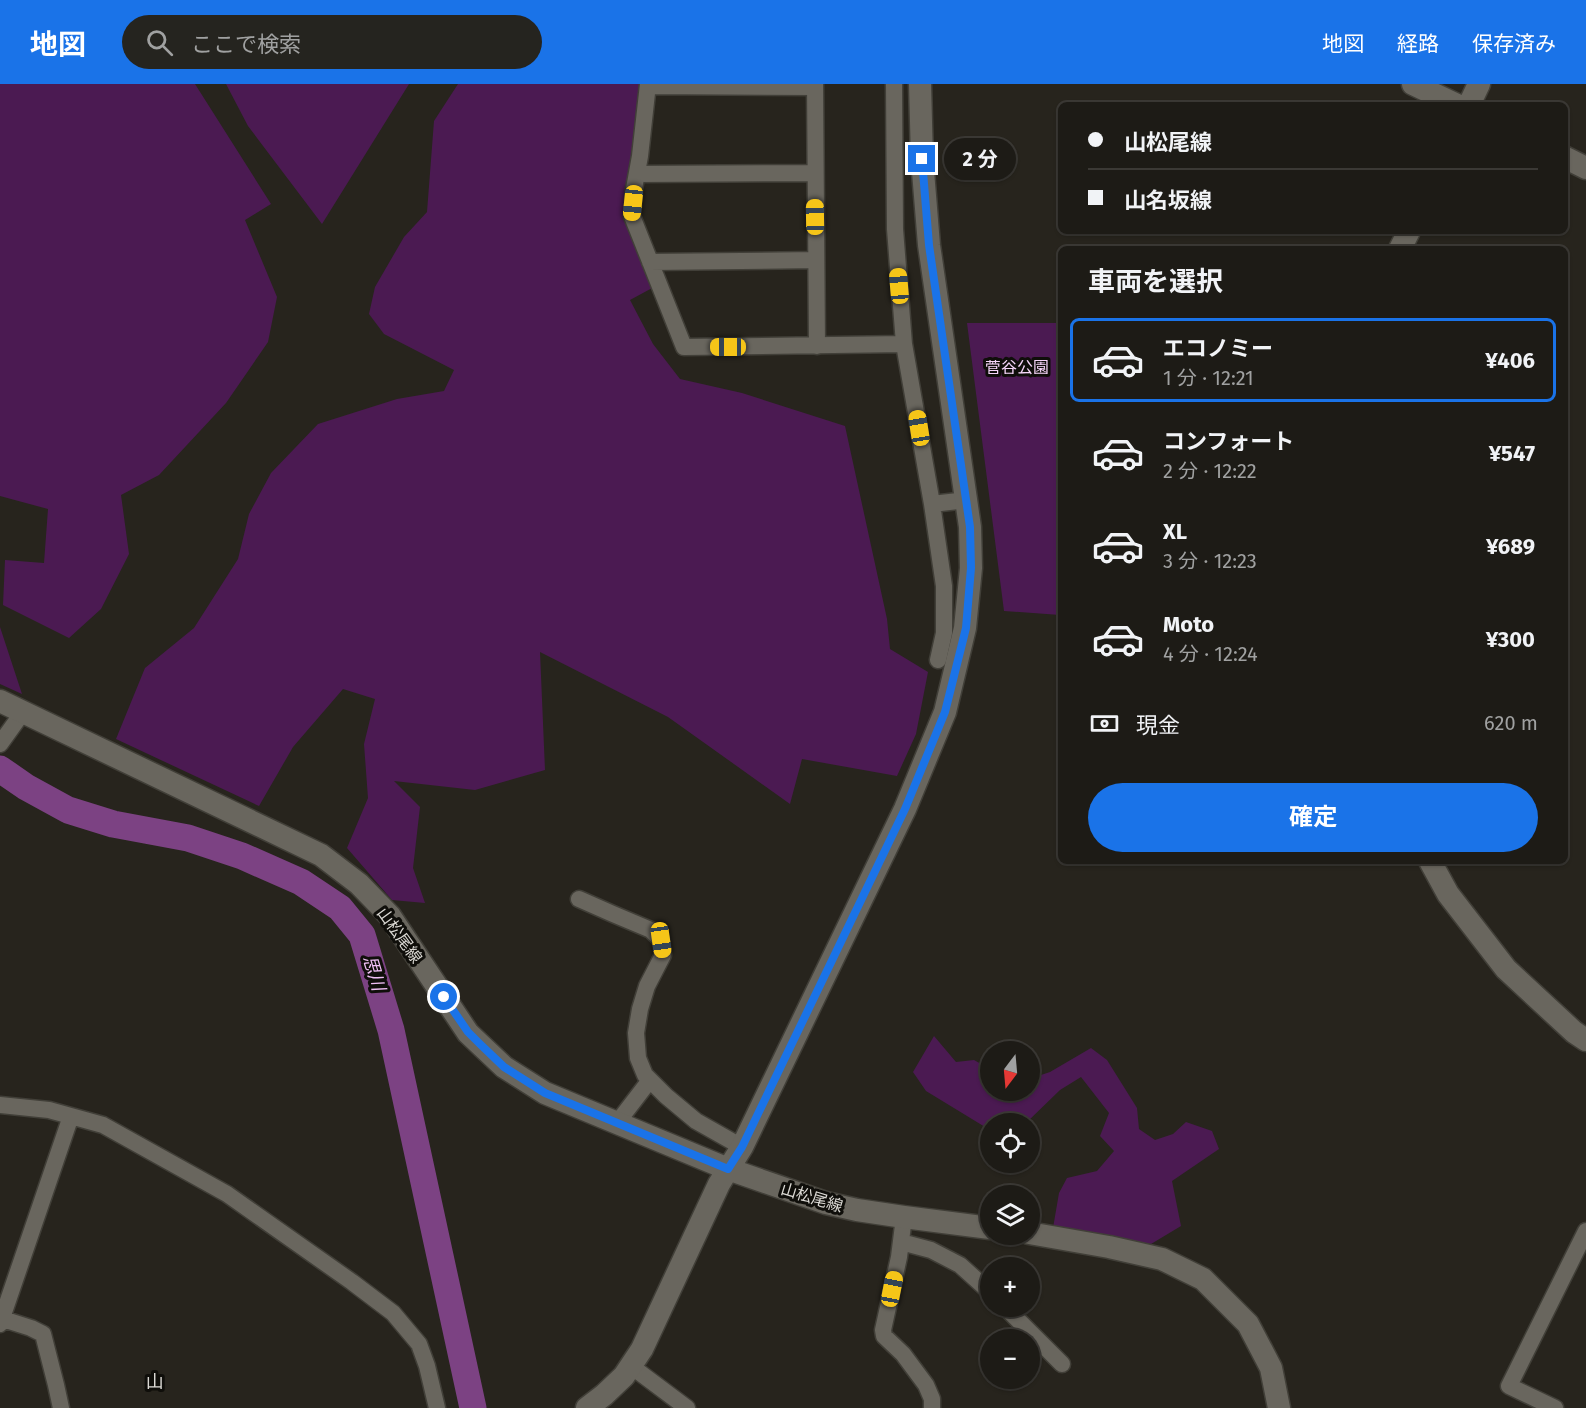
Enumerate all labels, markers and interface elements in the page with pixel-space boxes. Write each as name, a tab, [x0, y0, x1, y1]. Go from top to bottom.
search box	[122, 15, 542, 69]
icon: search	[143, 26, 176, 59]
text: 地図	[30, 28, 86, 61]
text: ここで検索	[191, 31, 301, 58]
text: 地図	[1322, 31, 1364, 57]
text: 経路	[1397, 31, 1439, 57]
text: 保存済み	[1472, 31, 1556, 57]
text: 山松尾線	[1124, 129, 1212, 156]
callout: 2 分	[943, 138, 1015, 180]
route end	[908, 145, 935, 172]
text: 2 分	[962, 147, 998, 171]
car	[622, 184, 644, 222]
text: 山名坂線	[1124, 187, 1212, 214]
car	[806, 199, 824, 235]
text: 車両を選択	[1088, 266, 1223, 298]
car	[888, 267, 910, 305]
icon: car	[1091, 333, 1145, 387]
text: エコノミー	[1163, 335, 1273, 362]
car	[710, 338, 746, 356]
text: ¥406	[1485, 347, 1535, 374]
park label: 菅谷公園	[985, 358, 1049, 377]
text: 1 分 · 12:21	[1163, 366, 1254, 390]
car	[907, 409, 931, 447]
icon: car	[1091, 426, 1145, 480]
text: コンフォート	[1163, 428, 1294, 455]
text: ¥547	[1489, 440, 1535, 467]
text: 2 分 · 12:22	[1163, 459, 1257, 483]
text: XL	[1163, 518, 1187, 545]
icon: car	[1091, 519, 1145, 573]
text: ¥689	[1486, 533, 1535, 560]
text: 3 分 · 12:23	[1163, 549, 1257, 573]
text: Moto	[1163, 611, 1214, 638]
icon: car	[1091, 612, 1145, 666]
text: ¥300	[1486, 626, 1535, 653]
text: 4 分 · 12:24	[1163, 642, 1258, 666]
icon: cash	[1088, 707, 1121, 740]
text: 620 m	[1484, 711, 1538, 735]
text: 現金	[1136, 712, 1180, 739]
button: 確定	[1088, 783, 1538, 852]
street label: 山松尾線	[373, 904, 426, 967]
car	[650, 921, 672, 959]
water label: 思川	[358, 953, 390, 995]
route start	[430, 983, 457, 1010]
north arrow	[980, 1041, 1040, 1101]
map controls	[980, 1041, 1040, 1389]
button: locate	[980, 1113, 1040, 1173]
street label: 山松尾線	[778, 1179, 845, 1216]
button: layers	[980, 1185, 1040, 1245]
button: +	[980, 1257, 1040, 1317]
car	[880, 1270, 904, 1308]
button: −	[980, 1329, 1040, 1389]
district label: 山	[146, 1371, 164, 1393]

